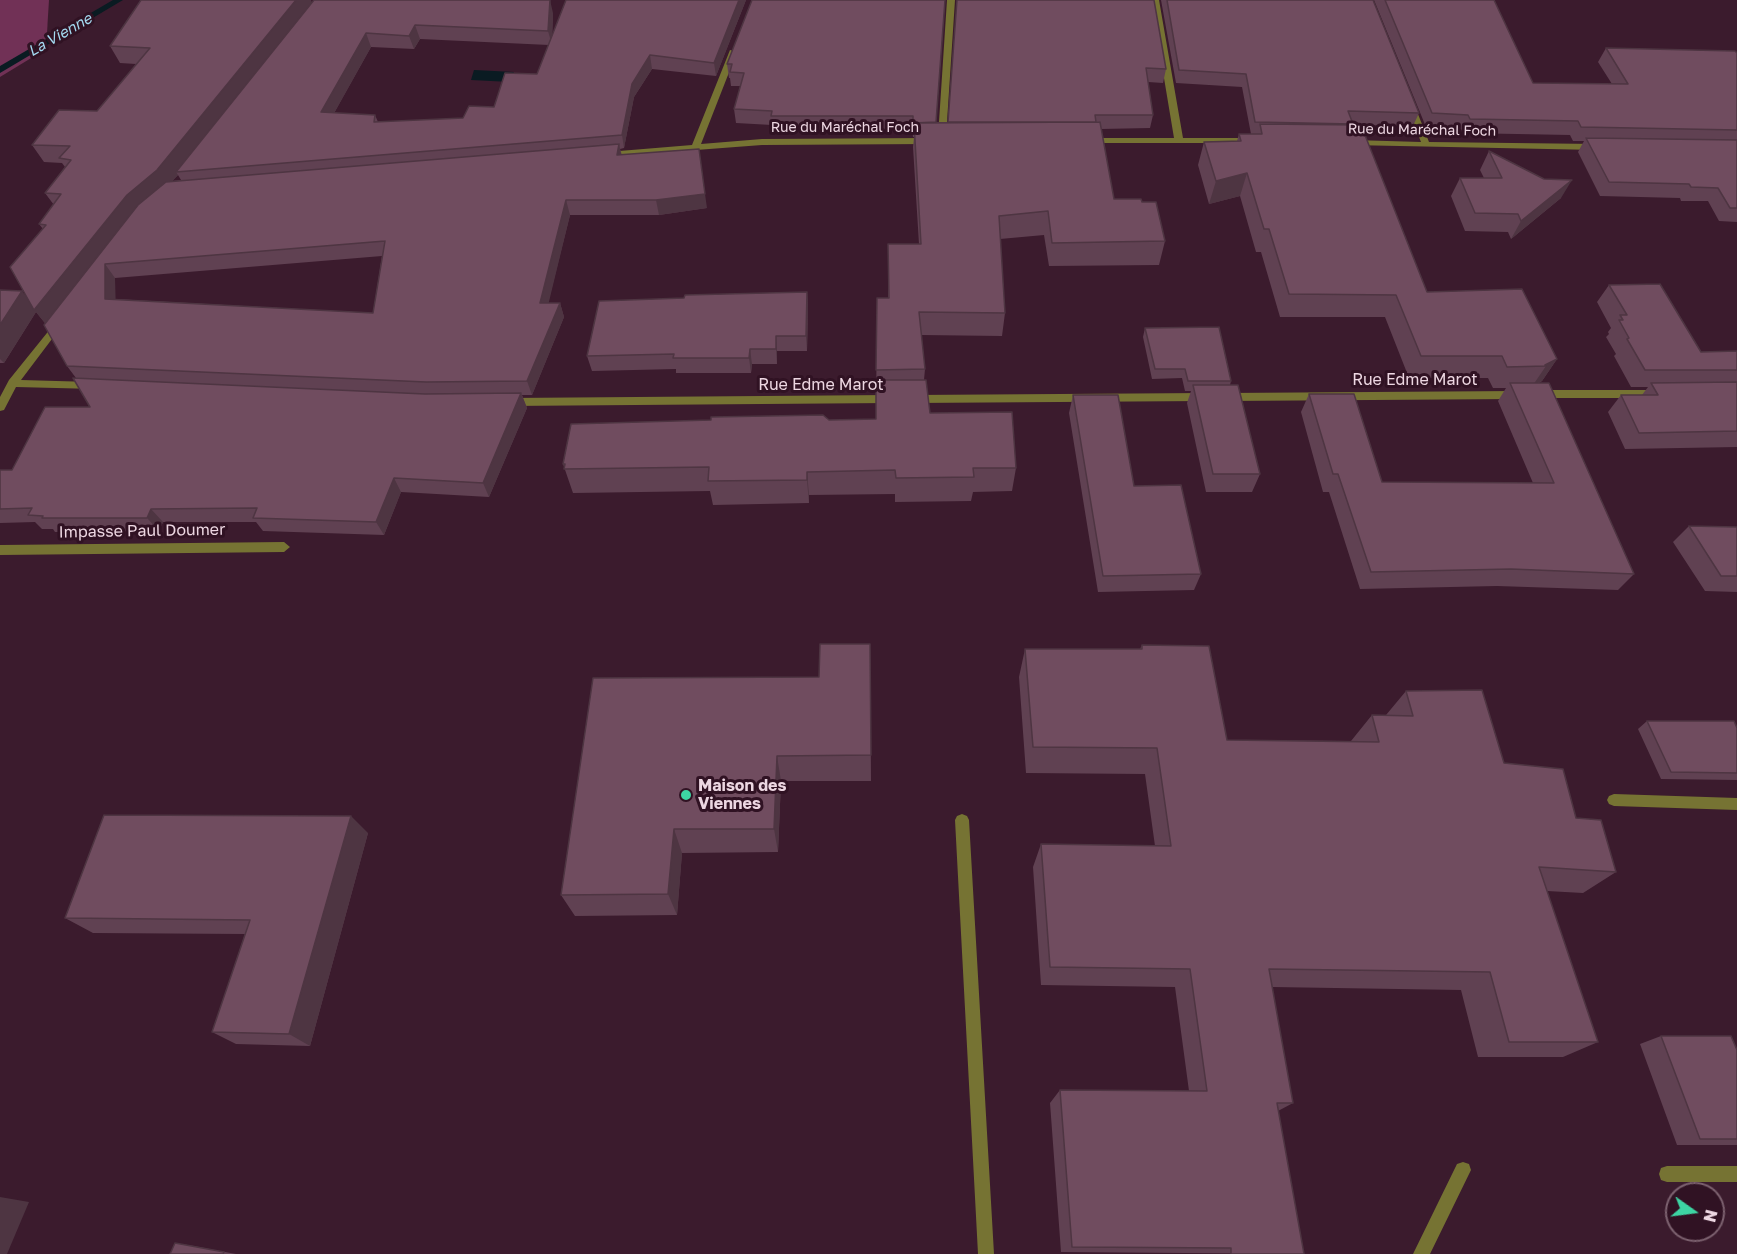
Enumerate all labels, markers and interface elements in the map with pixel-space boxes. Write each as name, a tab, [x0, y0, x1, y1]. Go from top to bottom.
water label: La Vienne	[25, 9, 95, 61]
street label: Rue du Maréchal Foch	[771, 120, 919, 136]
street label: Rue du Maréchal Foch	[1348, 120, 1496, 140]
street label: Rue Edme Marot	[1352, 370, 1478, 390]
street label: Rue Edme Marot	[758, 375, 884, 395]
street label: Impasse Paul Doumer	[59, 520, 225, 542]
place label: Maison des Viennes	[698, 776, 786, 814]
marker: Maison des Viennes	[679, 788, 693, 802]
north arrow	[1665, 1182, 1725, 1242]
text: N	[1699, 1208, 1722, 1224]

